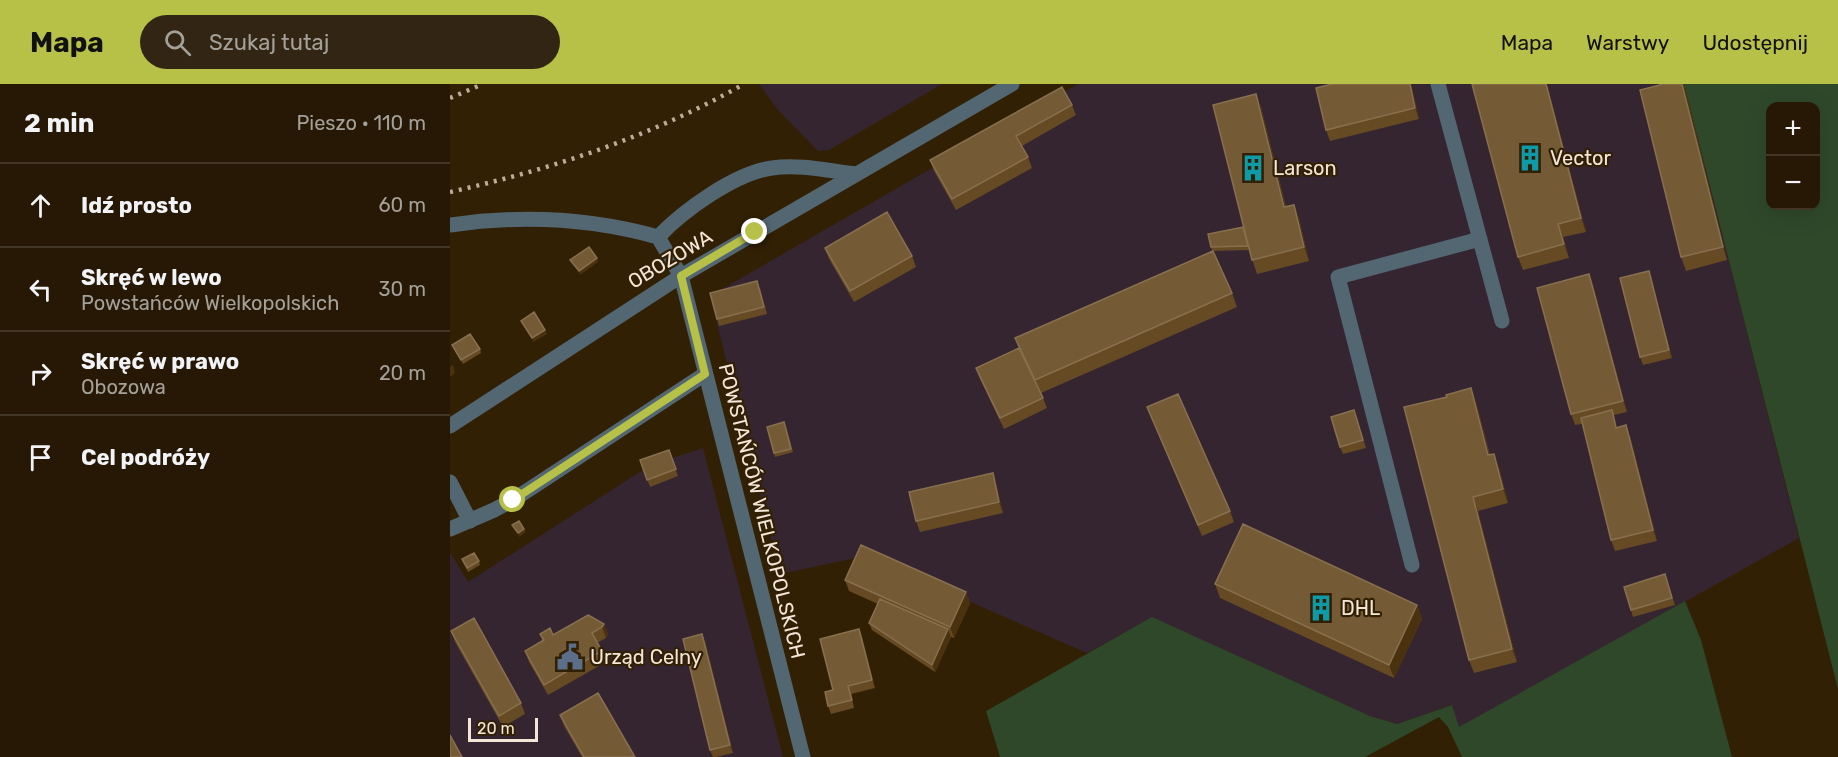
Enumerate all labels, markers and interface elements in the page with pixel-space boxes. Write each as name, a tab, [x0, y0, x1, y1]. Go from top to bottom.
search box	[140, 15, 560, 69]
text: Mapa	[30, 26, 104, 59]
icon: search	[161, 26, 194, 59]
text: Szukaj tutaj	[209, 29, 329, 56]
text: Mapa	[1501, 30, 1553, 55]
text: Warstwy	[1586, 30, 1669, 55]
text: Udostępnij	[1702, 30, 1808, 55]
map controls	[1766, 102, 1820, 210]
button: +	[1766, 102, 1820, 156]
text: 2 min	[24, 108, 94, 139]
text: Pieszo · 110 m	[296, 111, 426, 135]
building icon: Vector	[1515, 143, 1545, 173]
place label: Vector	[1550, 146, 1612, 170]
building icon: Larson	[1238, 153, 1268, 183]
place label: Larson	[1273, 156, 1337, 180]
button: −	[1766, 156, 1820, 210]
icon: ahead	[24, 189, 57, 222]
text: Idź prosto	[81, 192, 192, 219]
text: 60 m	[379, 193, 426, 217]
route end	[741, 218, 767, 244]
street label: OBOZOWA	[623, 224, 717, 294]
text: Skręć w lewo	[81, 264, 222, 291]
icon: left	[24, 273, 57, 306]
text: 30 m	[379, 277, 426, 301]
text: Powstańców Wielkopolskich	[81, 291, 339, 315]
text: Skręć w prawo	[81, 348, 239, 375]
icon: right	[24, 357, 57, 390]
text: 20 m	[379, 361, 426, 385]
street label: POWSTAŃCÓW WIELKOPOLSKICH	[714, 361, 810, 661]
text: Obozowa	[81, 375, 166, 399]
icon: arrive	[24, 441, 57, 474]
text: Cel podróży	[81, 444, 210, 471]
route start	[499, 486, 525, 512]
building icon: DHL	[1306, 593, 1336, 623]
place label: DHL	[1341, 596, 1380, 620]
public building icon: Urząd Celny	[555, 642, 585, 672]
place label: Urząd Celny	[590, 645, 702, 669]
scale bar	[468, 715, 538, 742]
text: 20 m	[477, 719, 515, 738]

